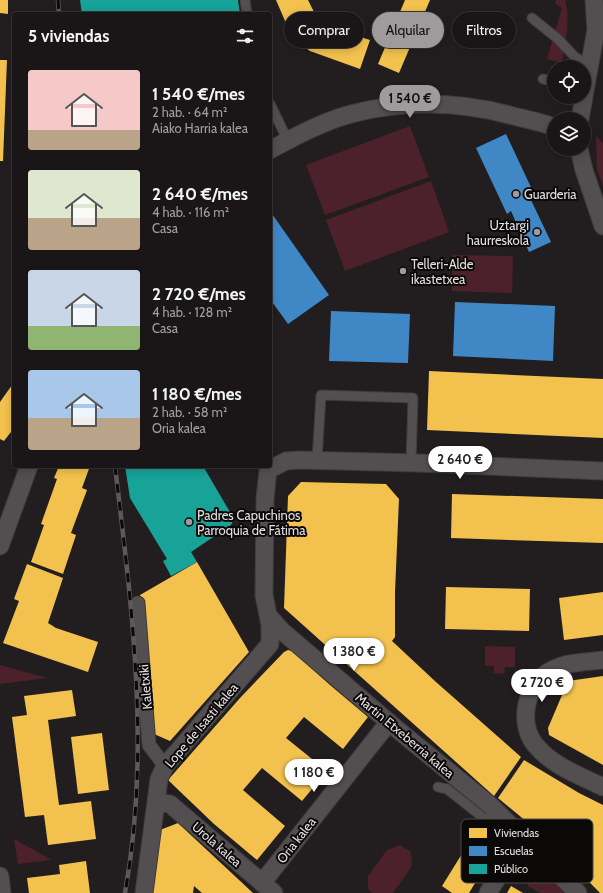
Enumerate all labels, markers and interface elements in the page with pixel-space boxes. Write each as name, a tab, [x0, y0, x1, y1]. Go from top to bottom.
chip: Comprar	[284, 12, 364, 48]
chip: Alquilar	[372, 12, 444, 48]
chip: Filtros	[452, 12, 516, 48]
icon: filters	[234, 25, 256, 47]
text: 5 viviendas	[28, 26, 109, 46]
map controls	[547, 60, 591, 156]
button: locate	[547, 60, 591, 104]
text: 1 540 €/mes	[152, 84, 245, 104]
pin: 1 540 €	[373, 85, 447, 119]
icon: home	[60, 86, 108, 134]
text: 1 540 €	[388, 90, 432, 106]
text: 2 hab. · 64 m²	[152, 104, 227, 120]
button: layers	[547, 112, 591, 156]
text: Aiako Harria kalea	[152, 120, 248, 136]
text: 2 640 €/mes	[152, 184, 248, 204]
icon: home	[60, 186, 108, 234]
place label: Guarderia	[524, 186, 577, 202]
marker: Guarderia	[511, 189, 521, 199]
text: 4 hab. · 116 m²	[152, 204, 229, 220]
place label: Uztargi haurreskola	[467, 217, 530, 248]
text: Casa	[152, 220, 178, 236]
marker: Uztargi haurreskola	[532, 227, 542, 237]
place label: Telleri-Alde ikastetxea	[411, 256, 474, 287]
marker: Telleri-Alde ikastetxea	[398, 266, 408, 276]
text: 2 720 €/mes	[152, 284, 246, 304]
icon: home	[60, 286, 108, 334]
text: 4 hab. · 128 m²	[152, 304, 232, 320]
text: Casa	[152, 320, 178, 336]
text: 1 180 €/mes	[152, 384, 242, 404]
icon: home	[60, 386, 108, 434]
text: 2 hab. · 58 m²	[152, 404, 227, 420]
text: Oria kalea	[152, 420, 206, 436]
pin: 2 640 €	[423, 446, 497, 480]
text: 2 640 €	[437, 451, 483, 467]
place label: Padres Capuchinos Parroquia de Fátima	[197, 507, 306, 538]
marker: Padres Capuchinos Parroquia de Fátima	[184, 517, 194, 527]
pin: 1 380 €	[317, 638, 391, 672]
text: 1 380 €	[332, 643, 376, 659]
street label: Kaletxiki	[135, 664, 155, 710]
pin: 2 720 €	[505, 669, 579, 703]
text: 2 720 €	[520, 674, 564, 690]
street label: Lope de Isasti kalea	[161, 679, 241, 770]
street label: Martin Etxeberria kalea	[352, 689, 458, 781]
pin: 1 180 €	[277, 759, 351, 793]
text: 1 180 €	[294, 764, 334, 780]
street label: Oria kalea	[273, 813, 319, 866]
street label: Urola kalea	[189, 818, 246, 870]
legend	[461, 819, 593, 883]
text: Viviendas	[494, 826, 539, 840]
text: Escuelas	[494, 844, 534, 858]
text: Público	[494, 862, 528, 876]

